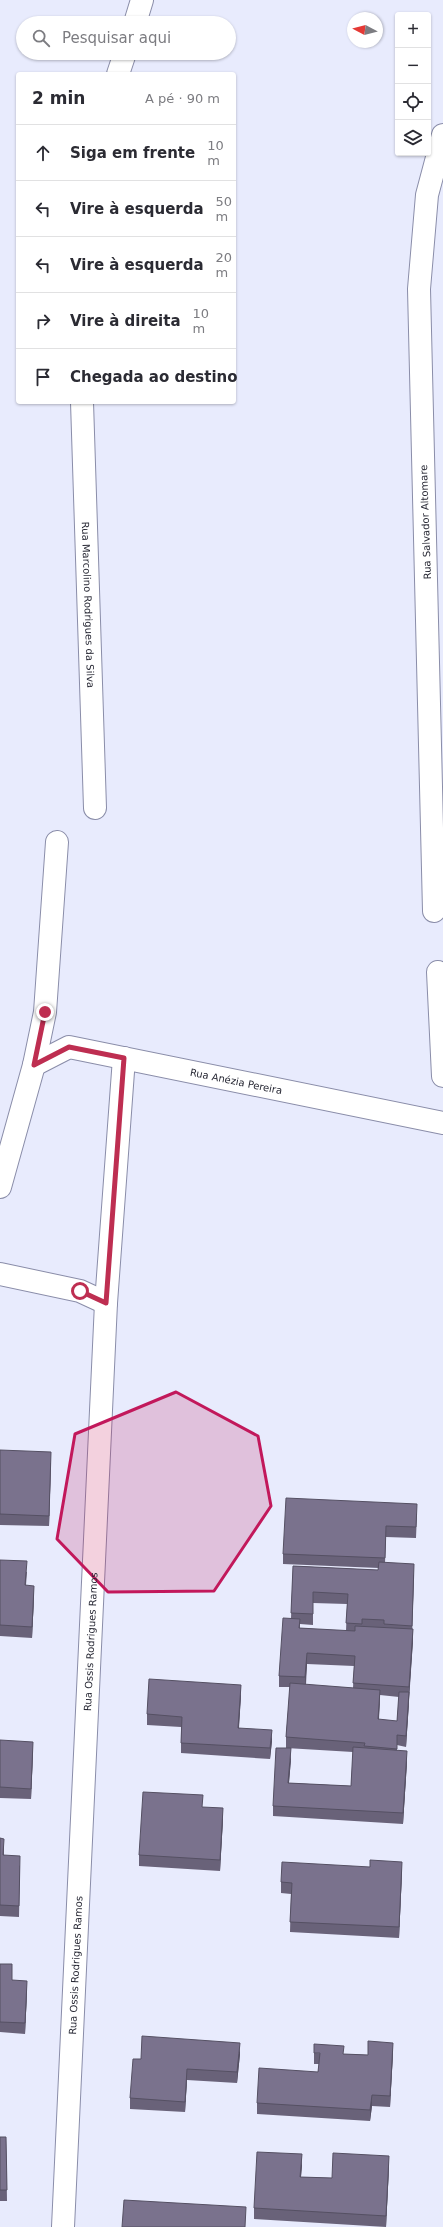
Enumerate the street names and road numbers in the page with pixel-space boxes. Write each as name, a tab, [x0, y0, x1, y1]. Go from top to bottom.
street label: Rua Salvador Altomare	[418, 464, 433, 580]
street label: Rua Marcolino Rodrigues da Silva	[80, 522, 96, 688]
street label: Rua Anézia Pereira	[189, 1067, 283, 1096]
street label: Rua Ossis Rodrigues Ramos	[82, 1572, 99, 1711]
street label: Rua Ossis Rodrigues Ramos	[67, 1896, 84, 2035]

